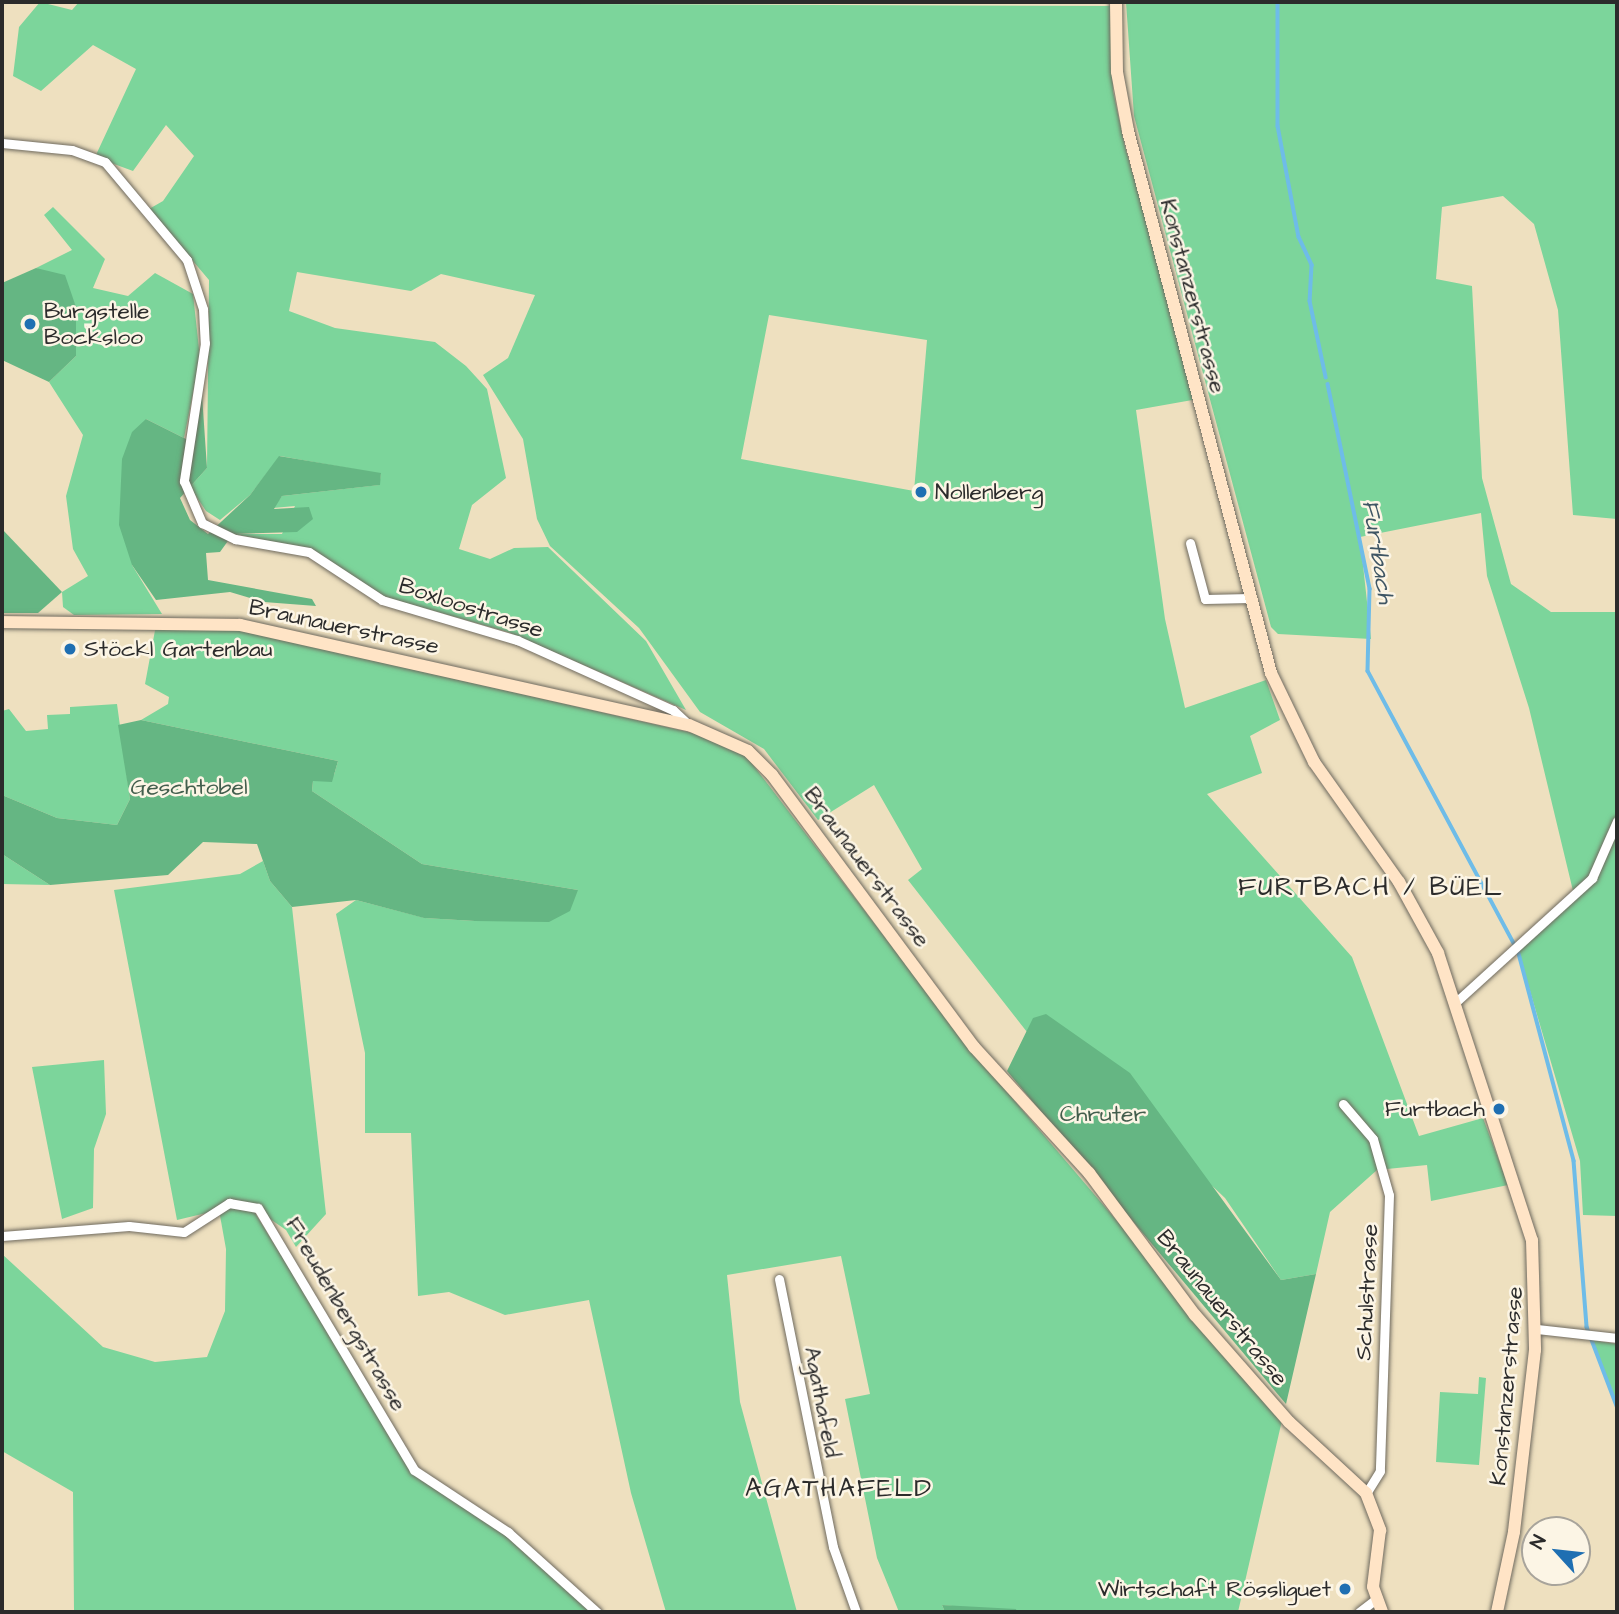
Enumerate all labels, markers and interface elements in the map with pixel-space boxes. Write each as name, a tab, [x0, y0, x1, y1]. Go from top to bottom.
street label: Konstanzerstrasse	[1154, 196, 1232, 396]
place label: Burgstelle Bocksloo	[44, 297, 150, 351]
marker: Burgstelle Bocksloo	[22, 316, 38, 332]
place label: Nollenberg	[935, 478, 1043, 506]
marker: Nollenberg	[913, 484, 929, 500]
water label: Furtbach	[1355, 498, 1399, 606]
street label: Boxloostrasse	[395, 572, 547, 644]
street label: Braunauerstrasse	[247, 593, 441, 661]
place label: Stöckl Gartenbau	[84, 635, 272, 663]
marker: Stöckl Gartenbau	[62, 641, 78, 657]
park label: Geschtobel	[130, 773, 248, 801]
street label: Braunauerstrasse	[798, 782, 936, 952]
district label: FURTBACH / BÜEL	[1240, 872, 1502, 904]
place label: Furtbach	[1385, 1095, 1485, 1123]
park label: Chruter	[1060, 1100, 1146, 1128]
marker: Furtbach	[1491, 1101, 1507, 1117]
street label: Freudenbergstrasse	[279, 1212, 413, 1416]
street label: Schulstrasse	[1350, 1223, 1384, 1361]
street label: Braunauerstrasse	[1150, 1224, 1294, 1392]
street label: Konstanzerstrasse	[1485, 1285, 1529, 1487]
street label: Agathafeld	[798, 1344, 846, 1460]
district label: AGATHAFELD	[746, 1473, 932, 1505]
north arrow	[1521, 1516, 1591, 1586]
text: N	[1524, 1531, 1553, 1554]
place label: Wirtschaft Rössliguet	[1098, 1575, 1331, 1603]
marker: Wirtschaft Rössliguet	[1337, 1581, 1353, 1597]

